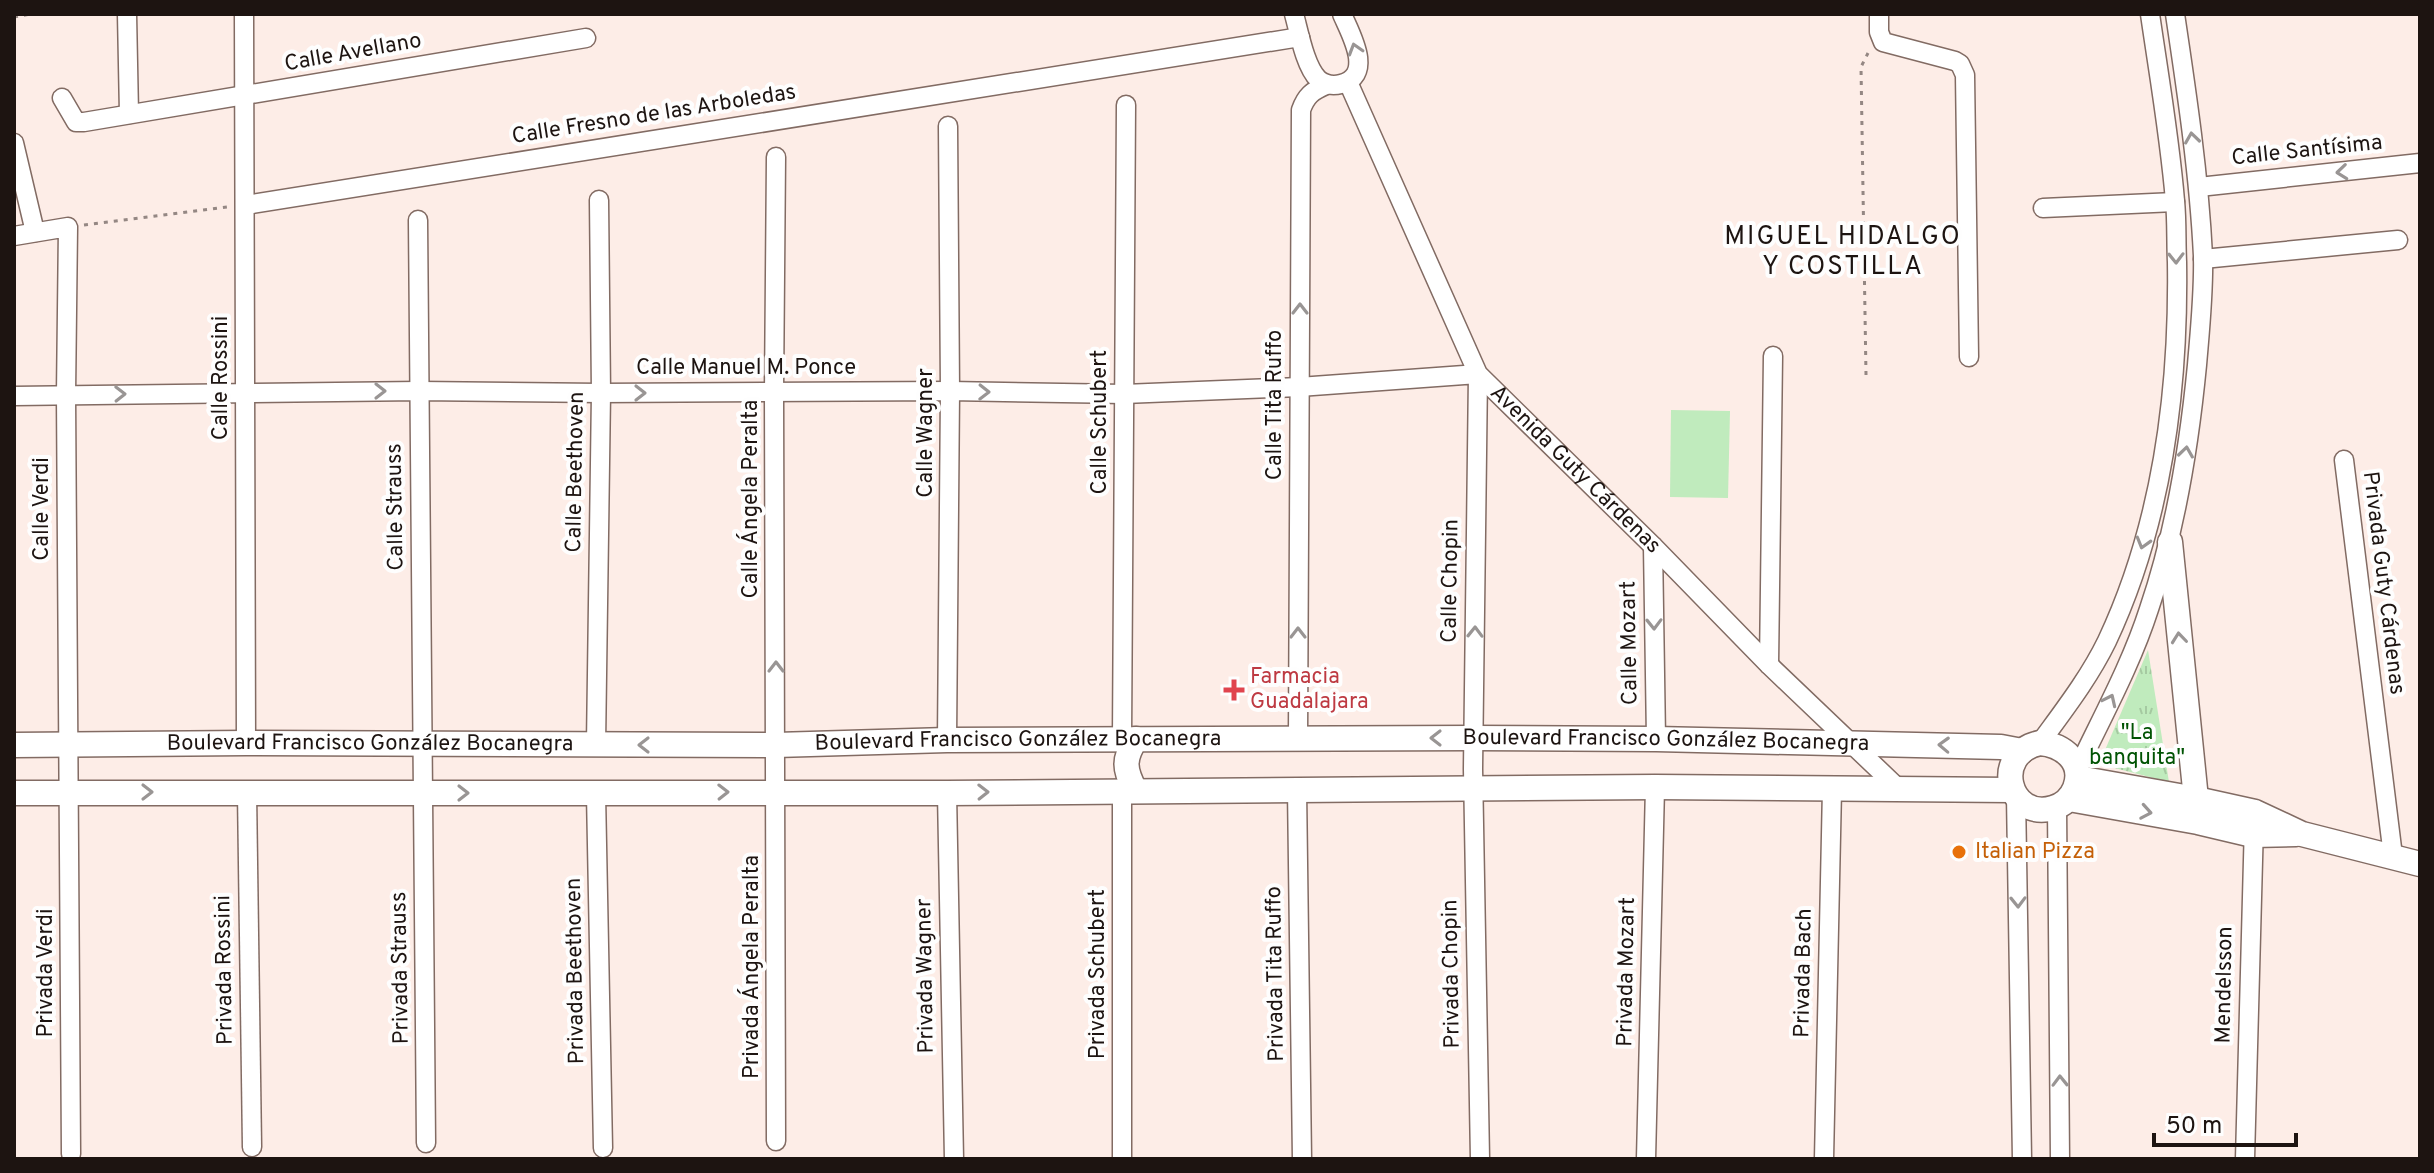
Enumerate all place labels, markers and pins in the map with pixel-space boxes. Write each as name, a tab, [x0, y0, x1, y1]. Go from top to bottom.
place label: Farmacia Guadalajara	[1250, 664, 1369, 716]
marker: Farmacia Guadalajara	[1225, 681, 1243, 699]
place label: Italian Pizza	[1975, 839, 2095, 866]
marker: Italian Pizza	[1950, 843, 1968, 861]

